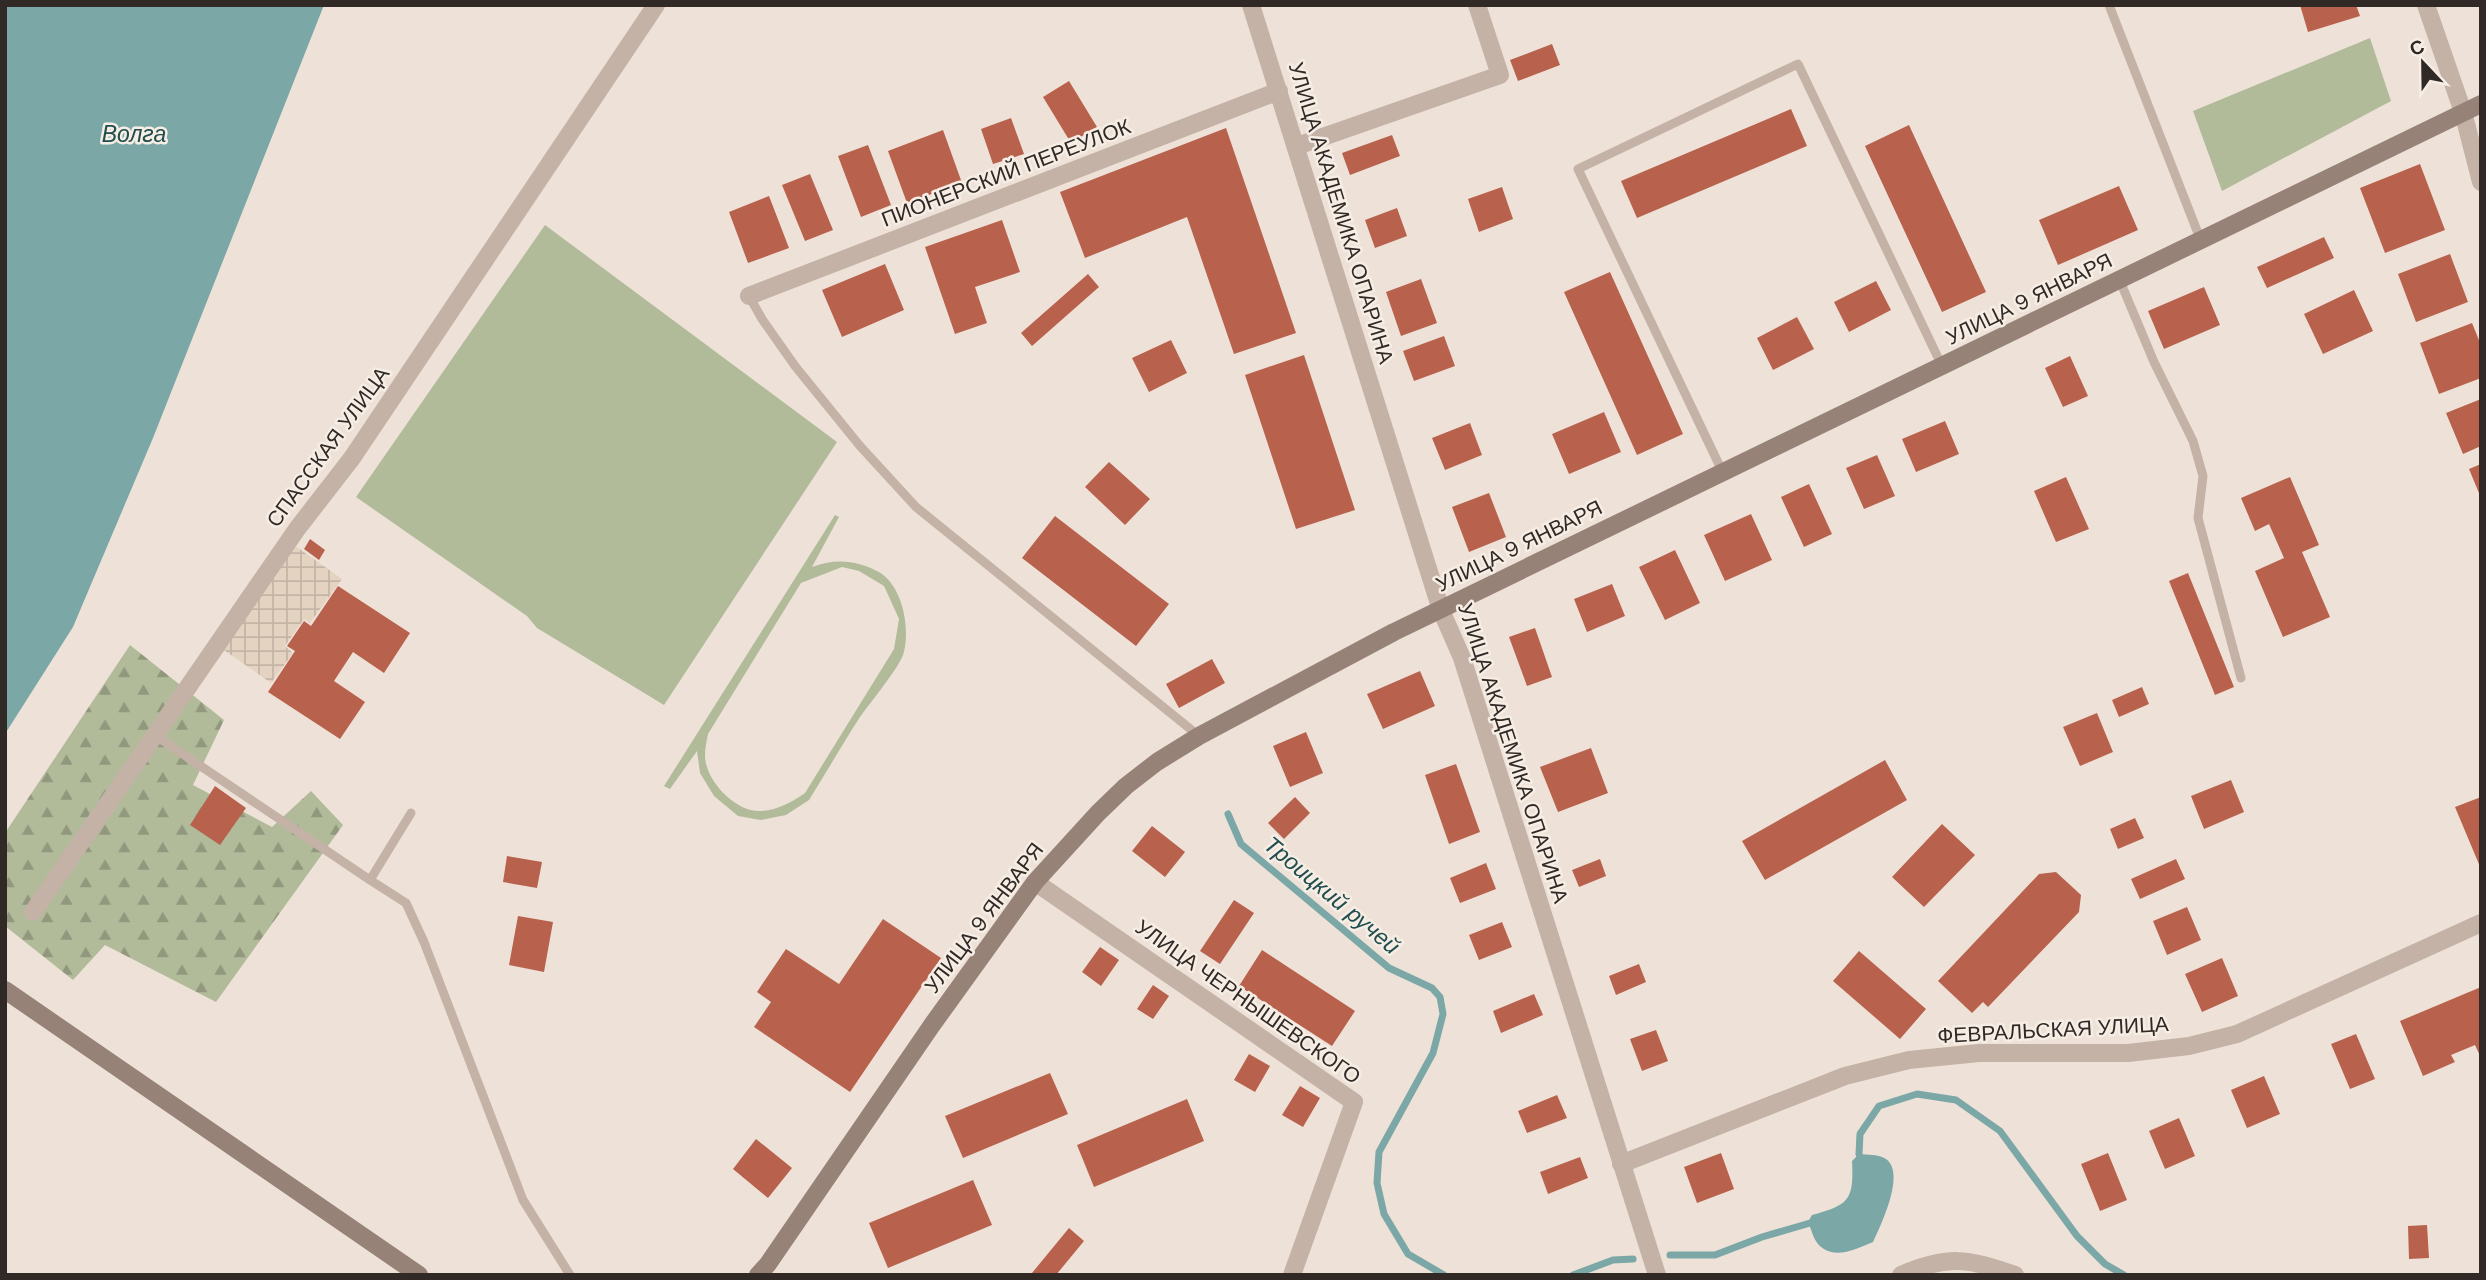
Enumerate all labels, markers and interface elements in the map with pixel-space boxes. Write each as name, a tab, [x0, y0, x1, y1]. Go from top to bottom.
north arrow	[2388, 28, 2458, 98]
text: С	[2406, 33, 2428, 62]
street label: УЛИЦА АКАДЕМИКА ОПАРИНА	[1282, 59, 1400, 367]
street label: ПИОНЕРСКИЙ ПЕРЕУЛОК	[877, 112, 1135, 234]
water label: Волга	[102, 119, 166, 149]
street label: УЛИЦА 9 ЯНВАРЯ	[1941, 247, 2117, 351]
street label: СПАССКАЯ УЛИЦА	[260, 361, 396, 533]
street label: УЛИЦА 9 ЯНВАРЯ	[1431, 494, 1607, 598]
street label: УЛИЦА АКАДЕМИКА ОПАРИНА	[1451, 599, 1575, 907]
water label: Троицкий ручей	[1258, 829, 1406, 961]
street label: УЛИЦА 9 ЯНВАРЯ	[918, 837, 1050, 999]
street label: УЛИЦА ЧЕРНЫШЕВСКОГО	[1130, 913, 1366, 1091]
street label: ФЕВРАЛЬСКАЯ УЛИЦА	[1937, 1010, 2169, 1050]

